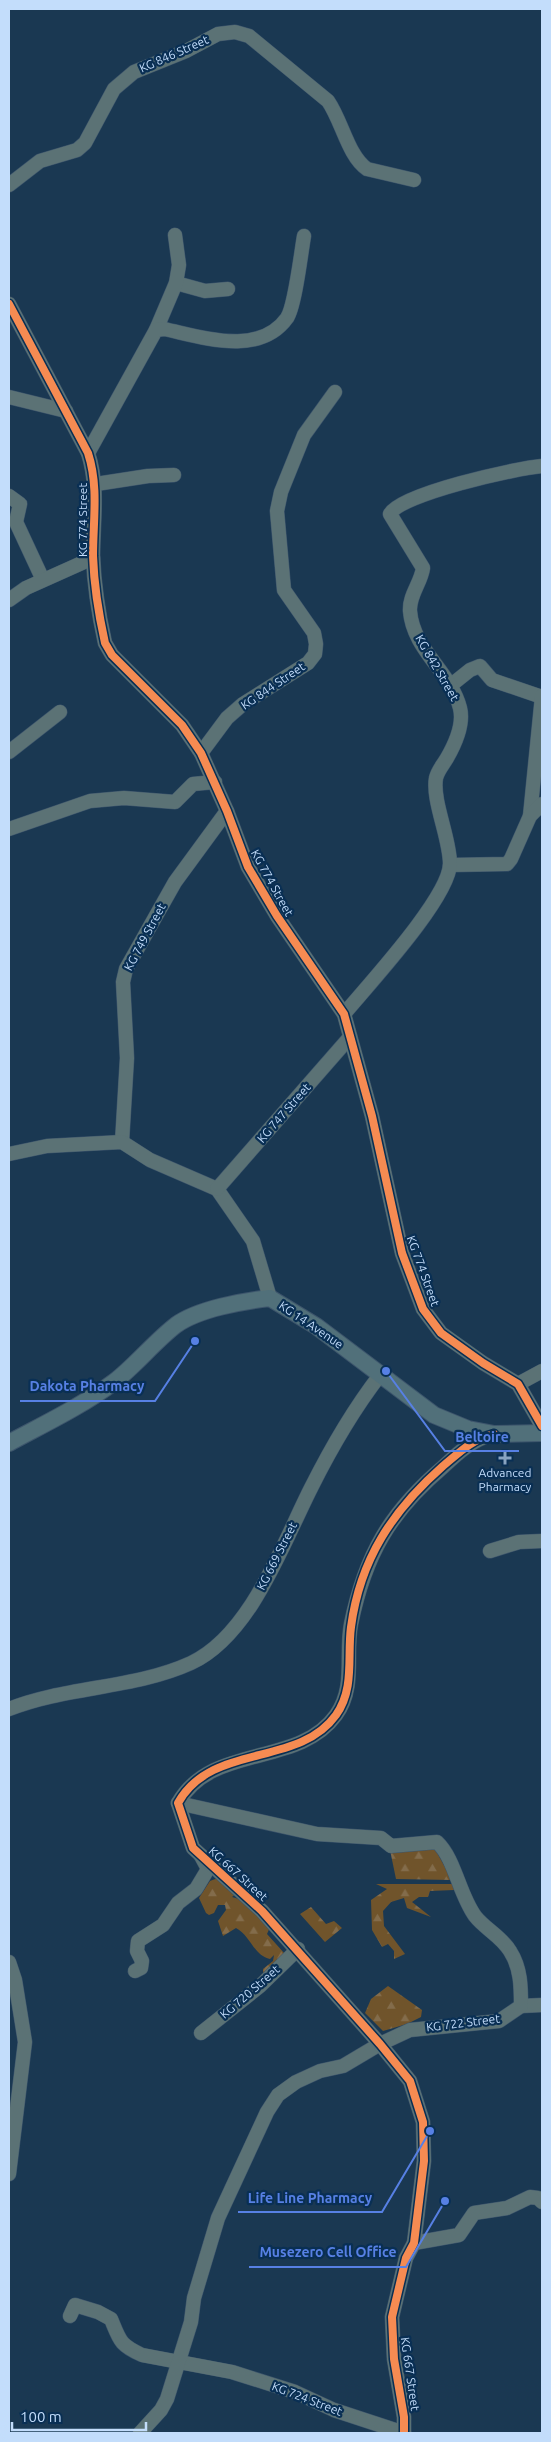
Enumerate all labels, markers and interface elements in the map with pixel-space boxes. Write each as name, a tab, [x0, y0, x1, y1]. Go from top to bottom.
street label: KG 846 Street	[137, 32, 211, 75]
street label: KG 774 Street	[76, 483, 89, 557]
street label: KG 842 Street	[413, 632, 462, 703]
street label: KG 844 Street	[238, 659, 307, 712]
street label: KG 774 Street	[249, 847, 296, 919]
street label: KG 749 Street	[121, 901, 168, 973]
street label: KG 747 Street	[254, 1080, 313, 1145]
street label: KG 774 Street	[405, 1234, 442, 1308]
street label: KG 14 Avenue	[277, 1298, 346, 1351]
callout: Dakota Pharmacy	[20, 1372, 155, 1401]
text: Dakota Pharmacy	[30, 1378, 145, 1394]
callout: Beltoire	[445, 1422, 519, 1451]
text: Beltoire	[455, 1429, 509, 1445]
marker: Advanced Pharmacy	[499, 1452, 511, 1464]
place label: Advanced Pharmacy	[479, 1466, 532, 1493]
street label: KG 669 Street	[254, 1519, 299, 1592]
street label: KG 667 Street	[206, 1844, 270, 1903]
street label: KG 720 Street	[217, 1962, 282, 2021]
street label: KG 722 Street	[425, 2011, 501, 2033]
callout: Life Line Pharmacy	[238, 2183, 382, 2212]
text: Life Line Pharmacy	[248, 2190, 373, 2206]
callout: Musezero Cell Office	[249, 2238, 406, 2267]
text: Musezero Cell Office	[259, 2244, 397, 2260]
street label: KG 667 Street	[399, 2336, 422, 2412]
street label: KG 724 Street	[270, 2379, 344, 2418]
scale bar	[12, 2400, 146, 2432]
text: 100 m	[20, 2408, 62, 2425]

